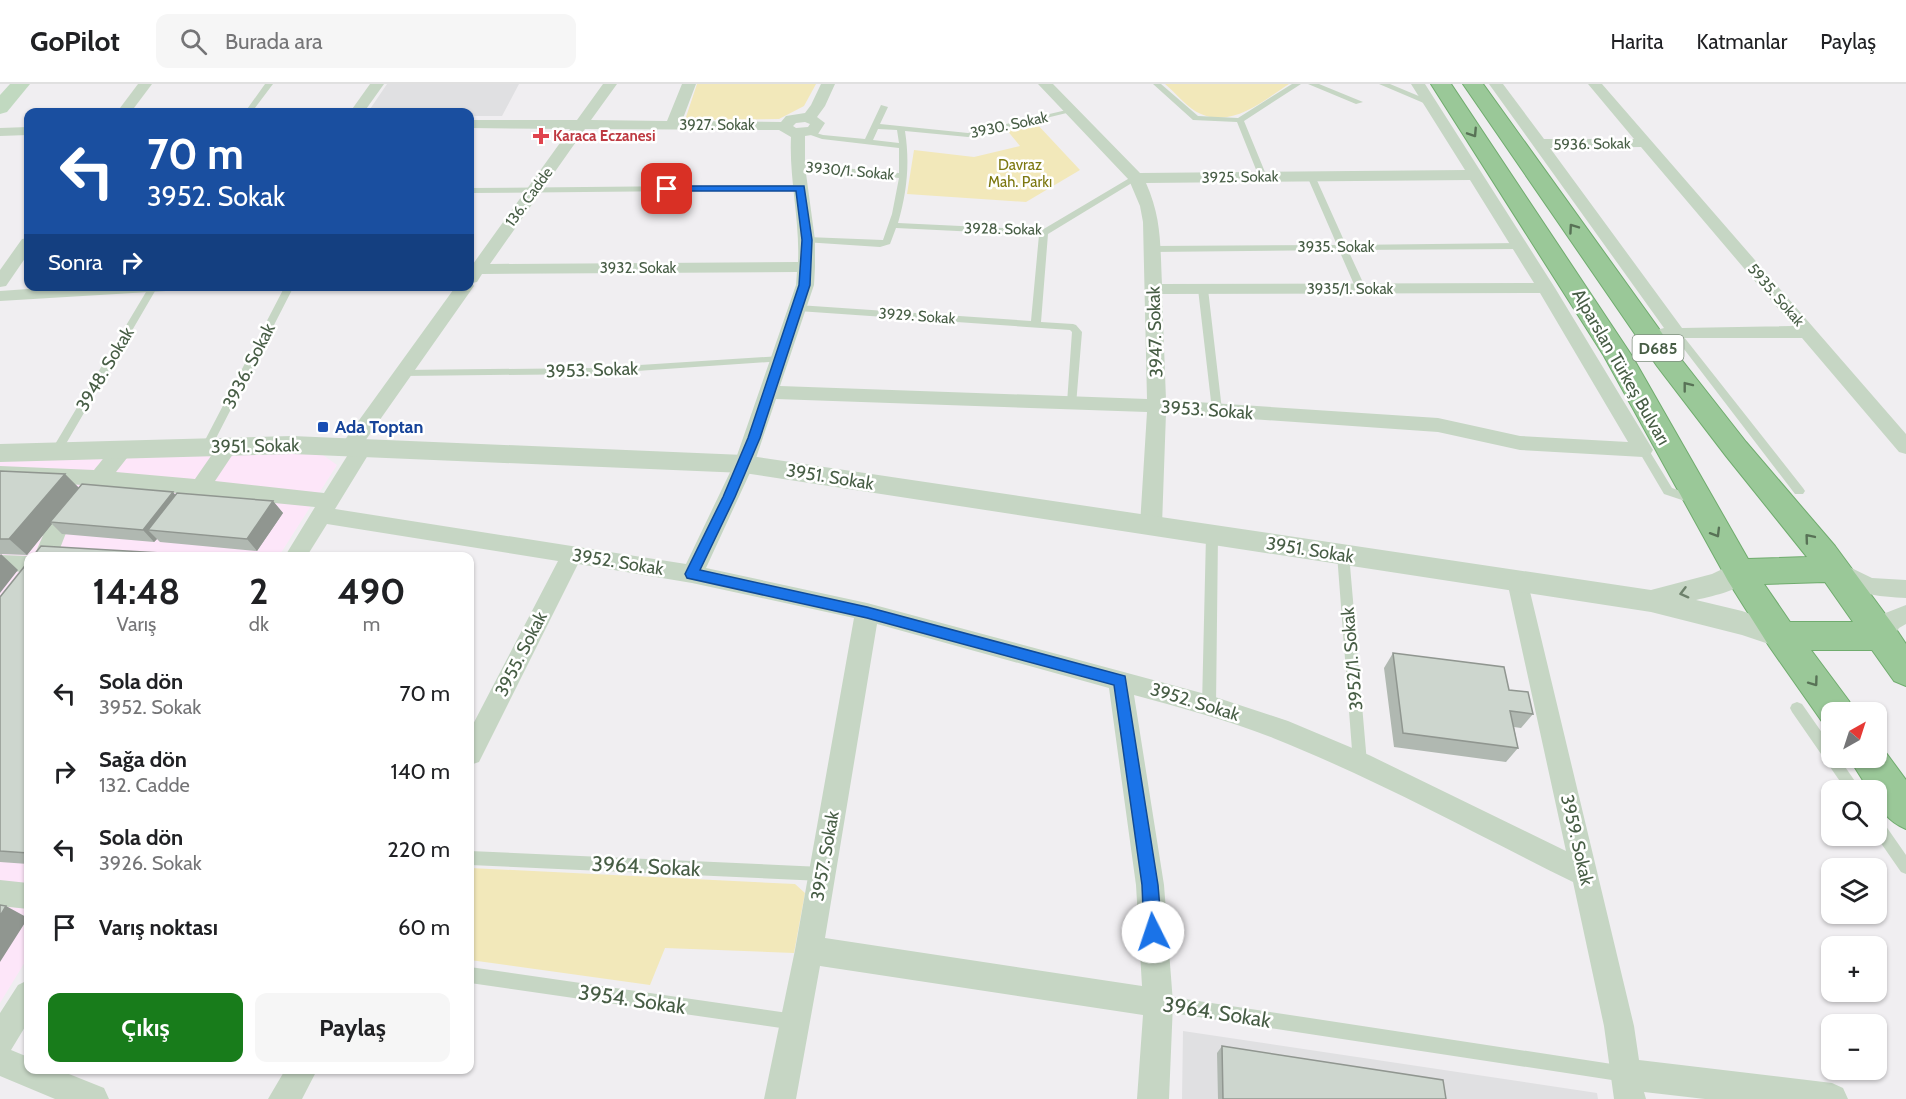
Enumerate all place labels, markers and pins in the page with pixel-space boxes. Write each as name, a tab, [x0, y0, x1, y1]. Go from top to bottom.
place label: Karaca Eczanesi	[553, 127, 656, 145]
marker: Karaca Eczanesi	[534, 129, 548, 143]
pin	[641, 163, 692, 214]
place label: Ada Toptan	[335, 416, 424, 438]
marker: Ada Toptan	[316, 420, 330, 434]

